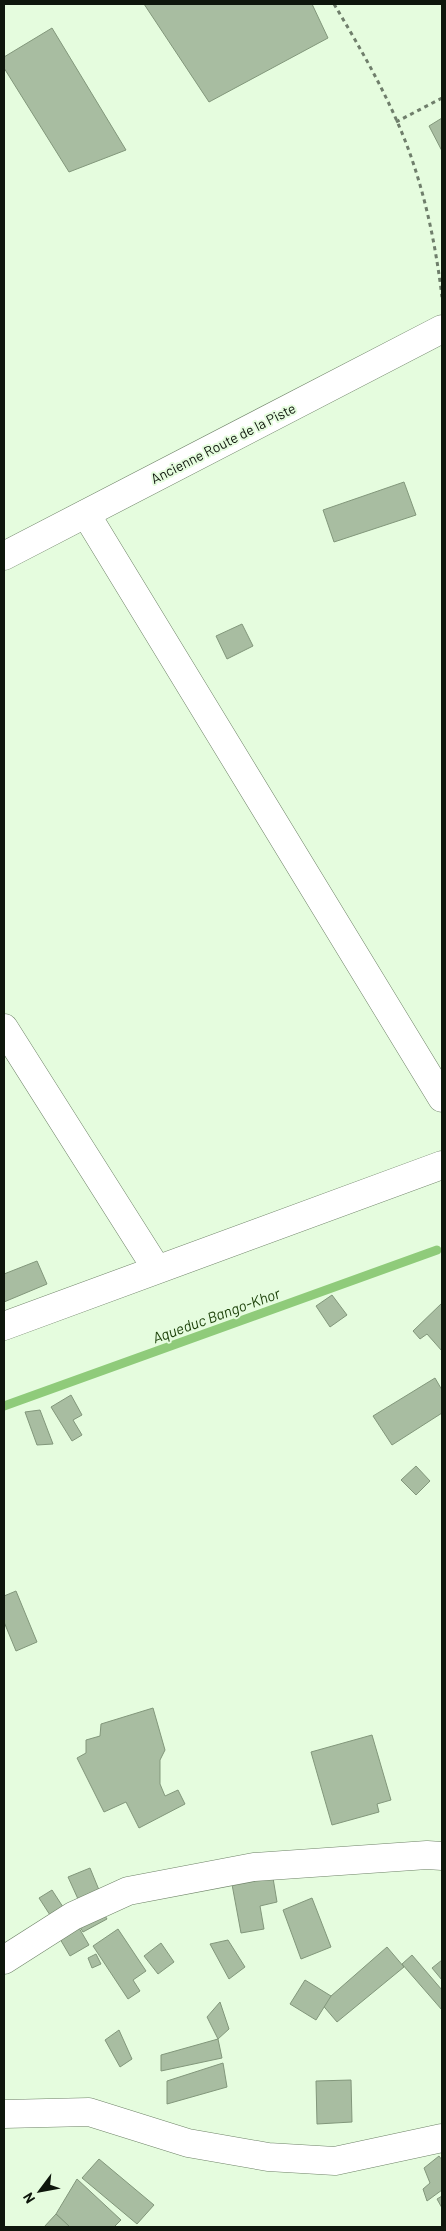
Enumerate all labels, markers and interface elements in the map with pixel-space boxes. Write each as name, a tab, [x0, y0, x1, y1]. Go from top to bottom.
street label: Ancienne Route de la Piste	[148, 399, 298, 487]
water label: Aqueduc Bango-Khor	[150, 1283, 283, 1346]
north arrow	[15, 2166, 65, 2216]
text: N	[19, 2190, 38, 2207]

